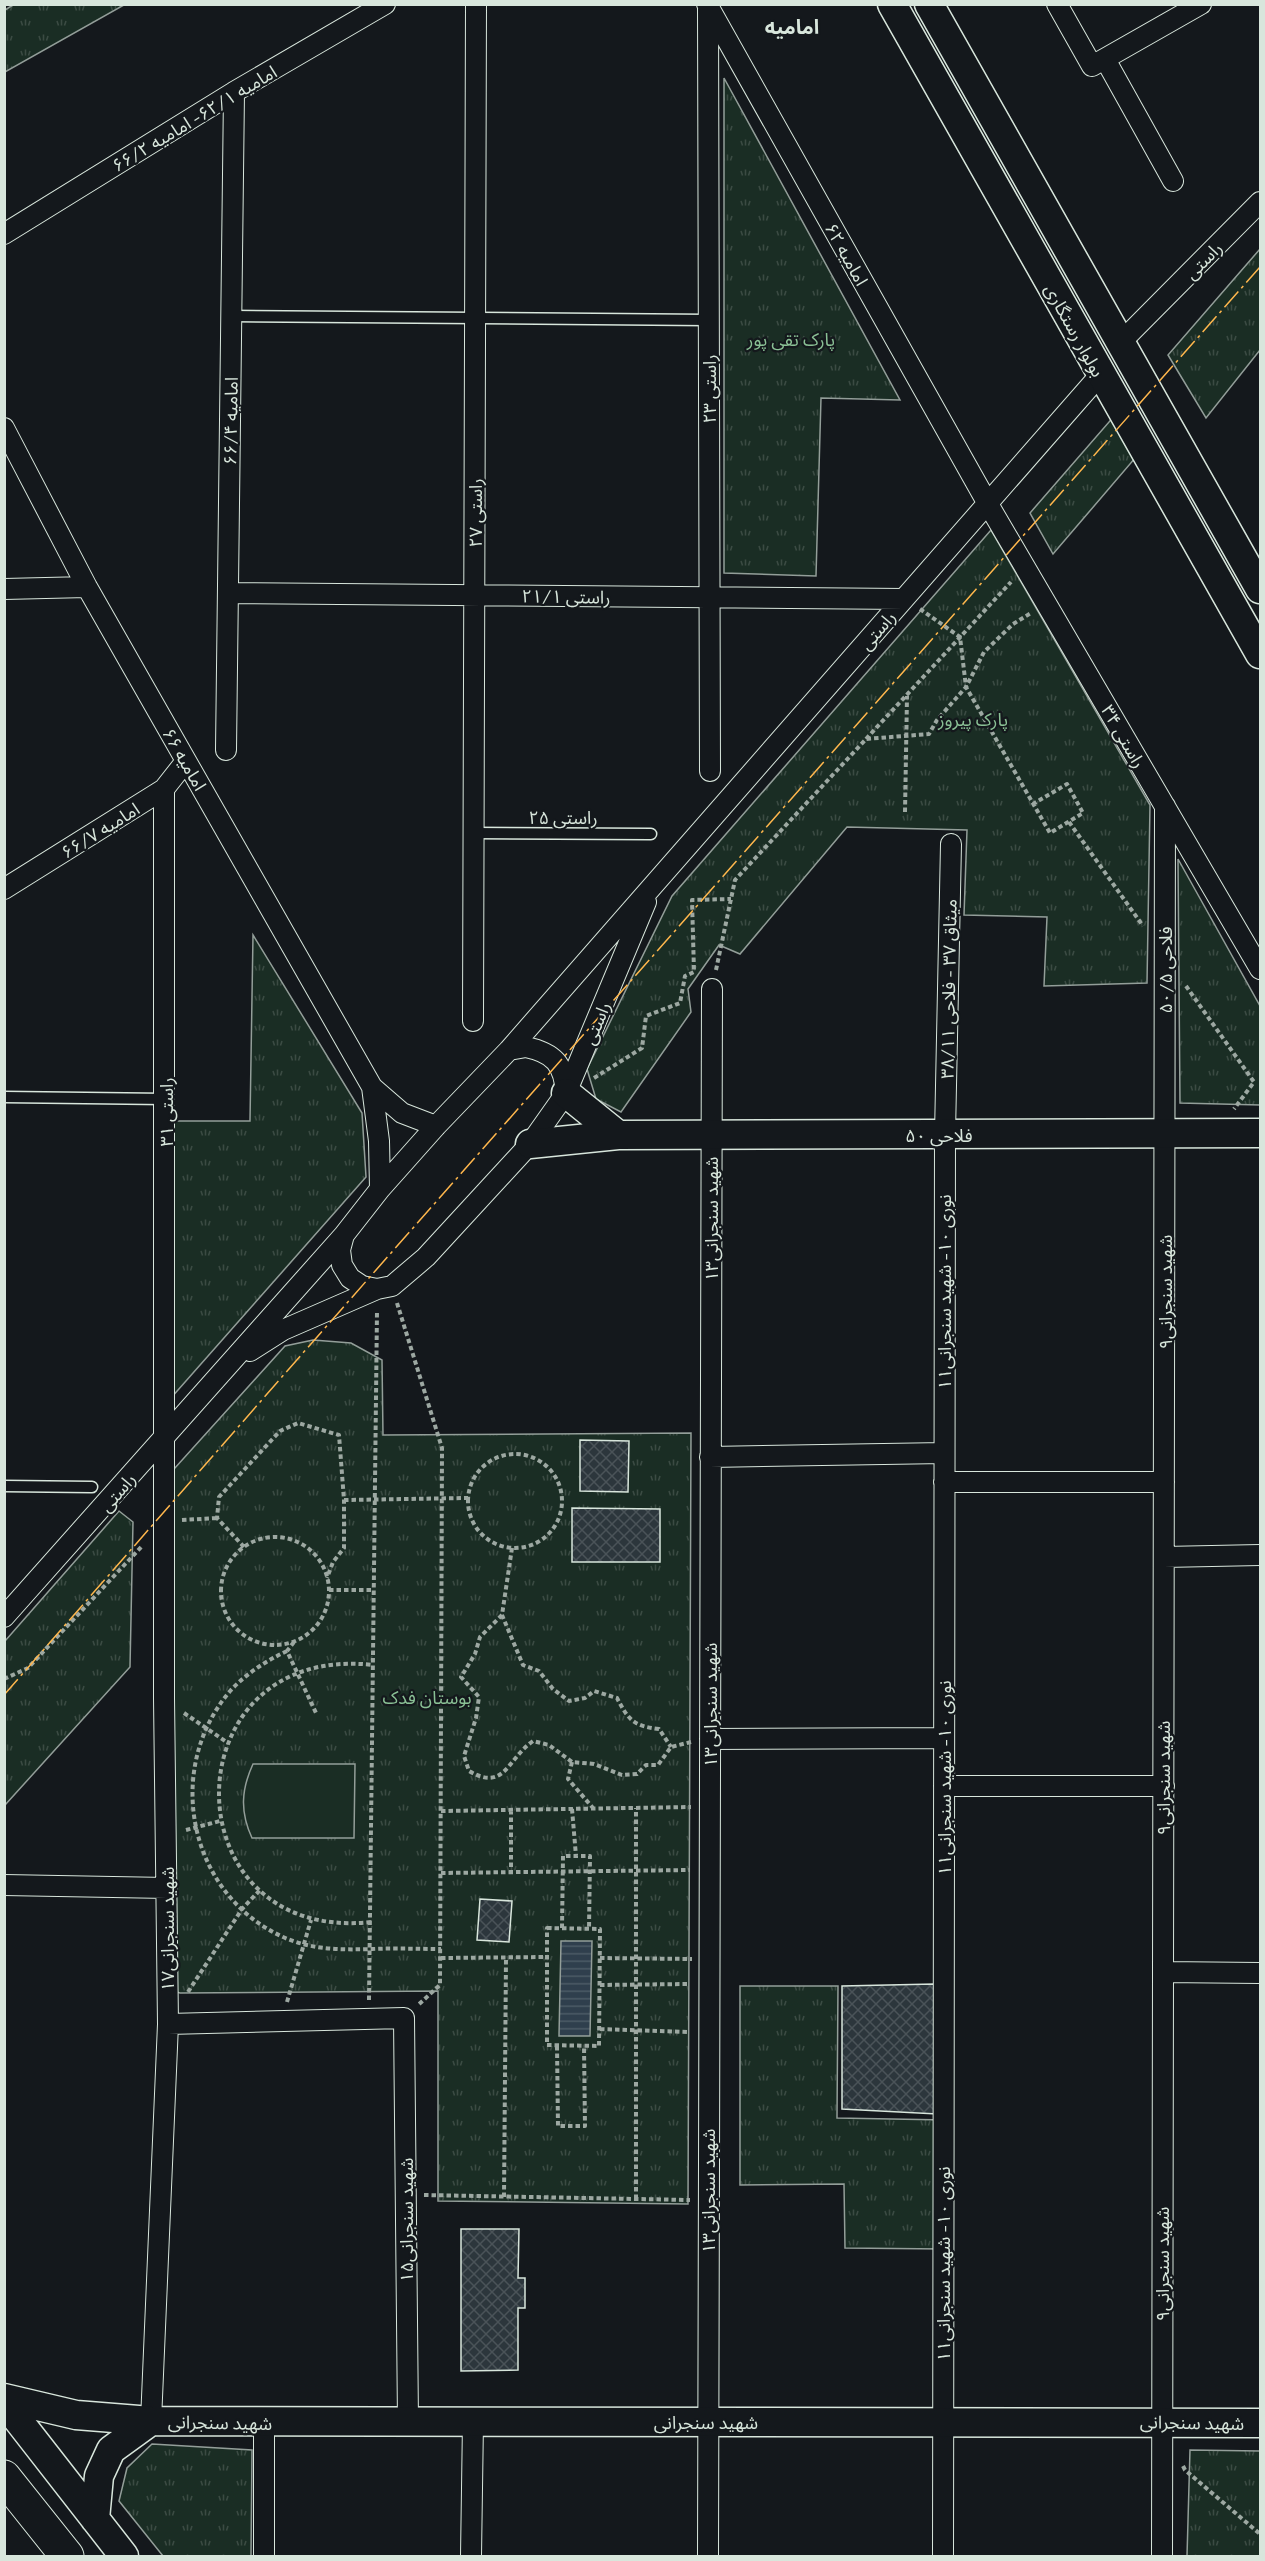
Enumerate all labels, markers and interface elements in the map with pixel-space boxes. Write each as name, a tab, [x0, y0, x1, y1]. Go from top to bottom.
district label: امامیه	[765, 14, 819, 39]
street label: امامیه ۶۲/۱- امامیه ۶۶/۲	[108, 60, 280, 176]
street label: امامیه ۶۲	[821, 219, 873, 289]
street label: راستی	[1179, 236, 1227, 284]
street label: بولوار رستگاری	[1040, 280, 1110, 381]
park label: پارک تقی پور	[746, 328, 835, 351]
street label: راستی ۲۳	[698, 354, 721, 424]
street label: امامیه ۶۶/۴	[218, 377, 242, 465]
street label: راستی ۲۷	[464, 478, 487, 548]
street label: راستی ۲۱/۱	[521, 584, 611, 609]
street label: راستی	[854, 606, 901, 655]
street label: راستی ۳۴	[1096, 701, 1151, 772]
park label: پارک پیروز	[937, 708, 1008, 731]
street label: امامیه ۶۶	[158, 724, 212, 794]
street label: امامیه ۶۶/۷	[57, 797, 143, 863]
street label: راستی ۲۵	[528, 806, 598, 829]
street label: میثاق ۳۷ - فلاحی ۳۸/۱۱	[935, 899, 962, 1079]
street label: فلاحی ۵۰/۵	[1154, 927, 1177, 1013]
street label: راستی	[577, 998, 616, 1048]
street label: راستی ۳۱	[155, 1077, 178, 1147]
street label: فلاحی ۵۰	[905, 1124, 973, 1147]
street label: شهید سنجرانی۱۳	[700, 1157, 723, 1281]
street label: نوری ۱۰- شهید سنجرانی۱۱	[933, 1194, 956, 1390]
street label: شهید سنجرانی۹	[1154, 1235, 1177, 1349]
street label: راستی	[94, 1468, 141, 1517]
street label: شهید سنجرانی۱۳	[699, 1643, 722, 1767]
street label: نوری ۱۰- شهید سنجرانی۱۱	[933, 1680, 956, 1876]
park label: بوستان فدک	[382, 1686, 472, 1709]
street label: شهید سنجرانی۹	[1152, 1721, 1175, 1835]
street label: شهید سنجرانی۱۷	[156, 1867, 179, 1991]
street label: شهید سنجرانی۱۳	[697, 2129, 720, 2253]
street label: شهید سنجرانی۱۵	[395, 2158, 418, 2282]
street label: نوری ۱۰- شهید سنجرانی۱۱	[932, 2166, 955, 2362]
street label: شهید سنجرانی۹	[1151, 2207, 1174, 2321]
street label: شهید سنجرانی	[168, 2410, 272, 2435]
street label: شهید سنجرانی	[1140, 2410, 1244, 2435]
street label: شهید سنجرانی	[654, 2411, 758, 2434]

